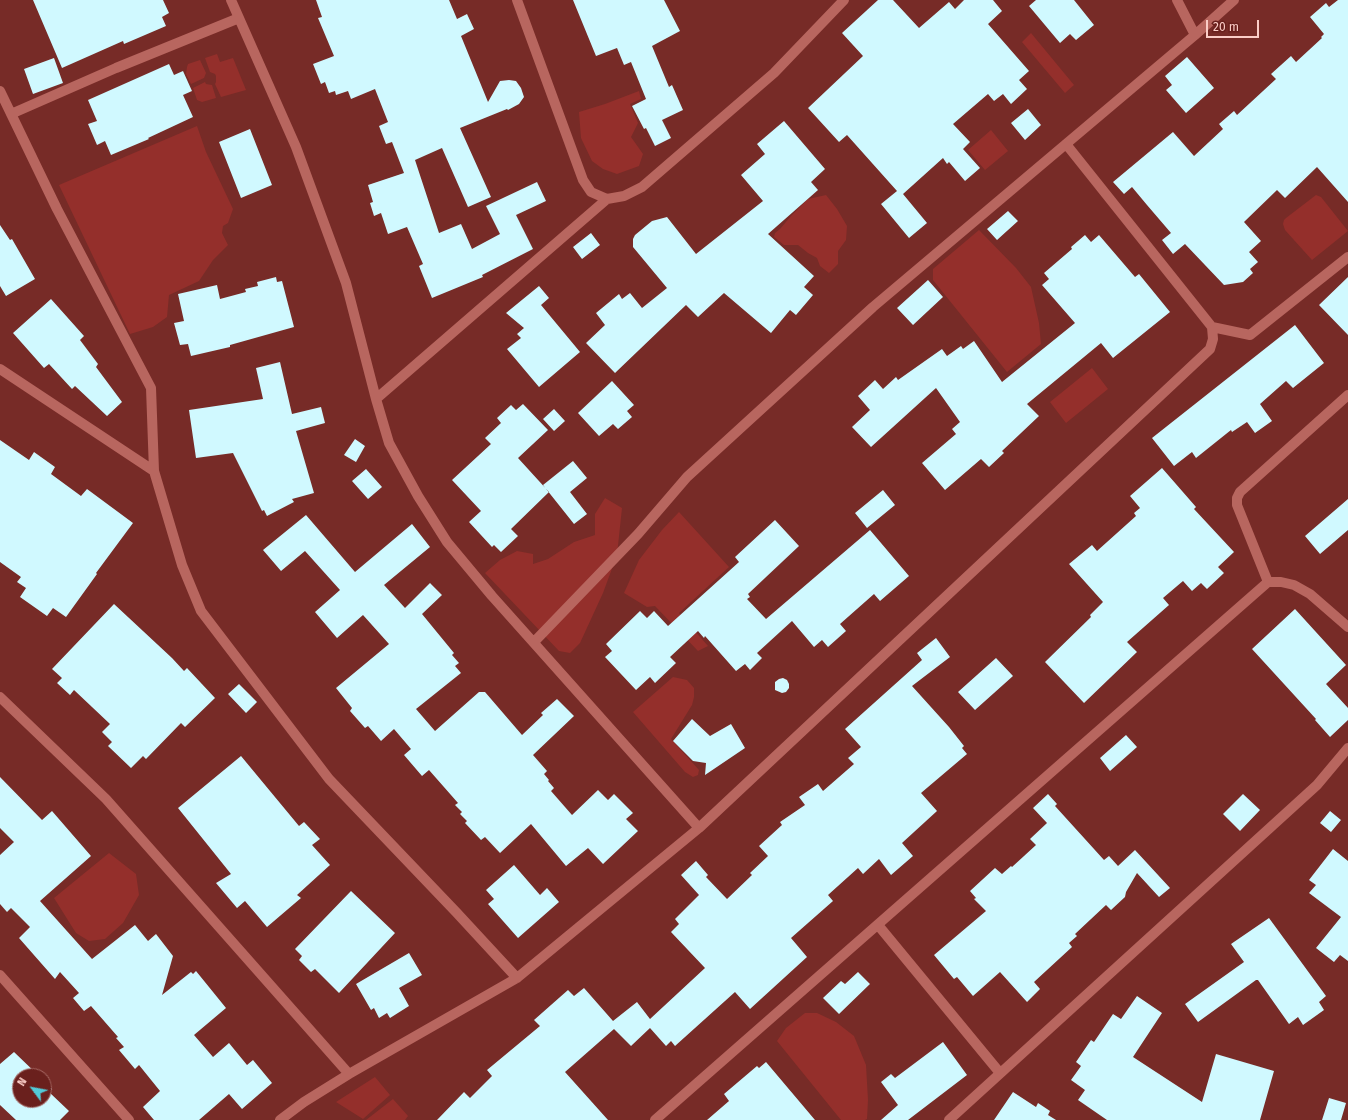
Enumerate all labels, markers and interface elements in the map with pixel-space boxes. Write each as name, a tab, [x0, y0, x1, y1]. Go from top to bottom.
scale bar	[1208, 12, 1261, 38]
text: 20 m	[1213, 20, 1239, 34]
north arrow	[12, 1068, 52, 1108]
text: N	[15, 1075, 30, 1088]

